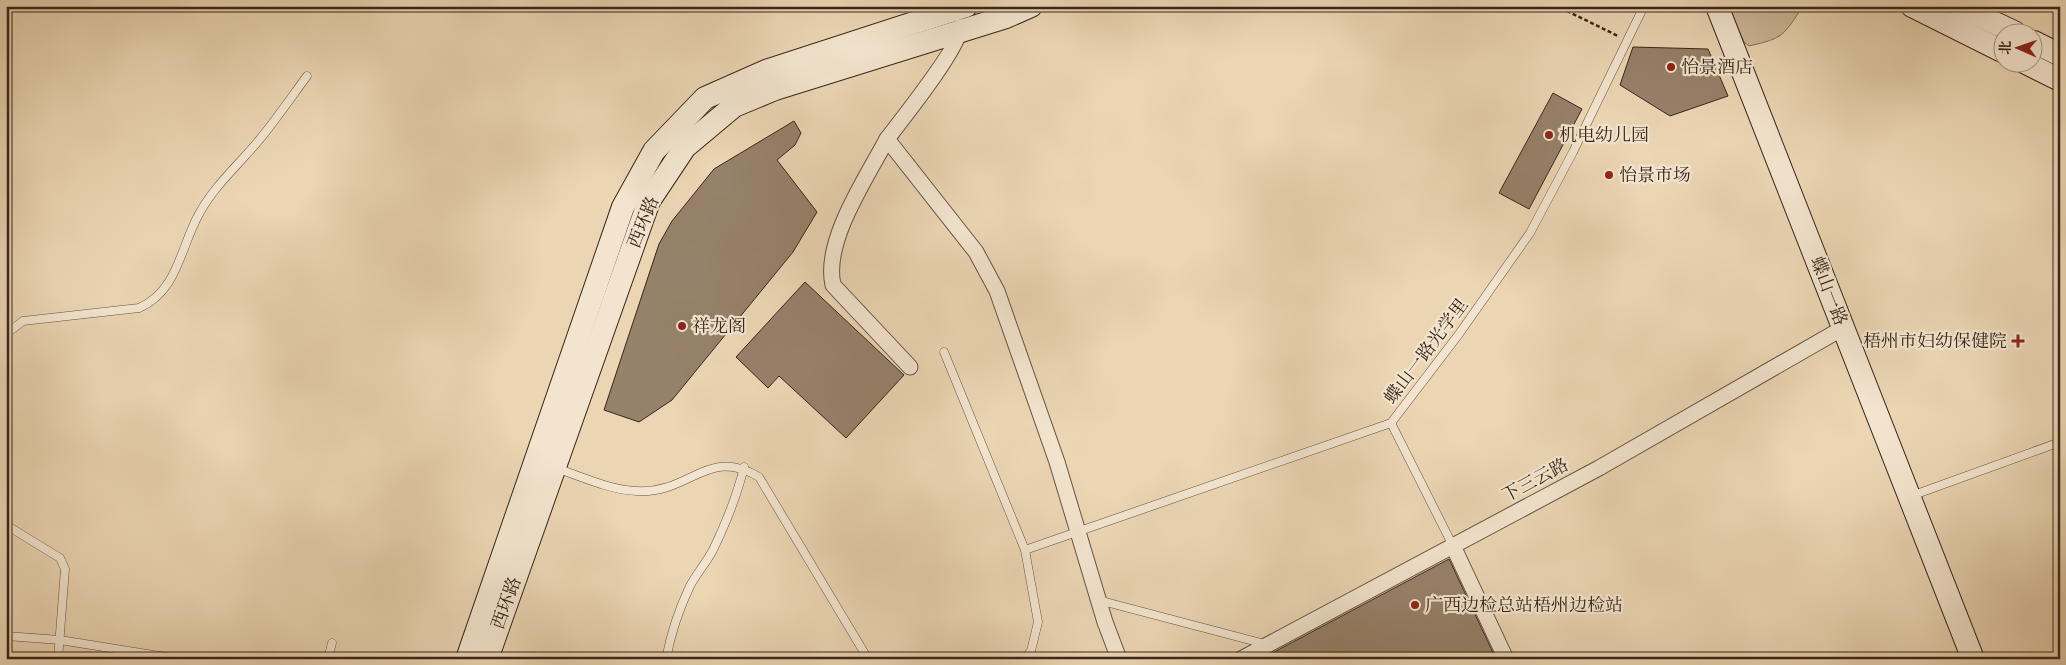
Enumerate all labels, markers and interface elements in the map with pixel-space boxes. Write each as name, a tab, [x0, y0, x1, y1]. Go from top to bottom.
north arrow	[1994, 22, 2044, 72]
text: 北	[1997, 40, 2014, 55]
place label: 怡景酒店	[1681, 56, 1753, 79]
marker: 怡景酒店	[1665, 61, 1677, 73]
place label: 机电幼儿园	[1559, 124, 1649, 147]
marker: 机电幼儿园	[1543, 129, 1555, 141]
place label: 怡景市场	[1619, 164, 1691, 187]
marker: 怡景市场	[1603, 169, 1615, 181]
street label: 西环路	[623, 193, 664, 252]
street label: 蝶山一路	[1805, 253, 1852, 329]
street label: 蝶山一路光学里	[1379, 294, 1473, 409]
place label: 祥龙阁	[692, 315, 746, 338]
marker: 祥龙阁	[676, 320, 688, 332]
place label: 梧州市妇幼保健院	[1863, 330, 2007, 353]
marker: 梧州市妇幼保健院	[2011, 334, 2025, 348]
street label: 下三云路	[1498, 453, 1572, 507]
street label: 西环路	[486, 574, 527, 632]
place label: 广西边检总站梧州边检站	[1425, 594, 1623, 617]
marker: 广西边检总站梧州边检站	[1409, 599, 1421, 611]

